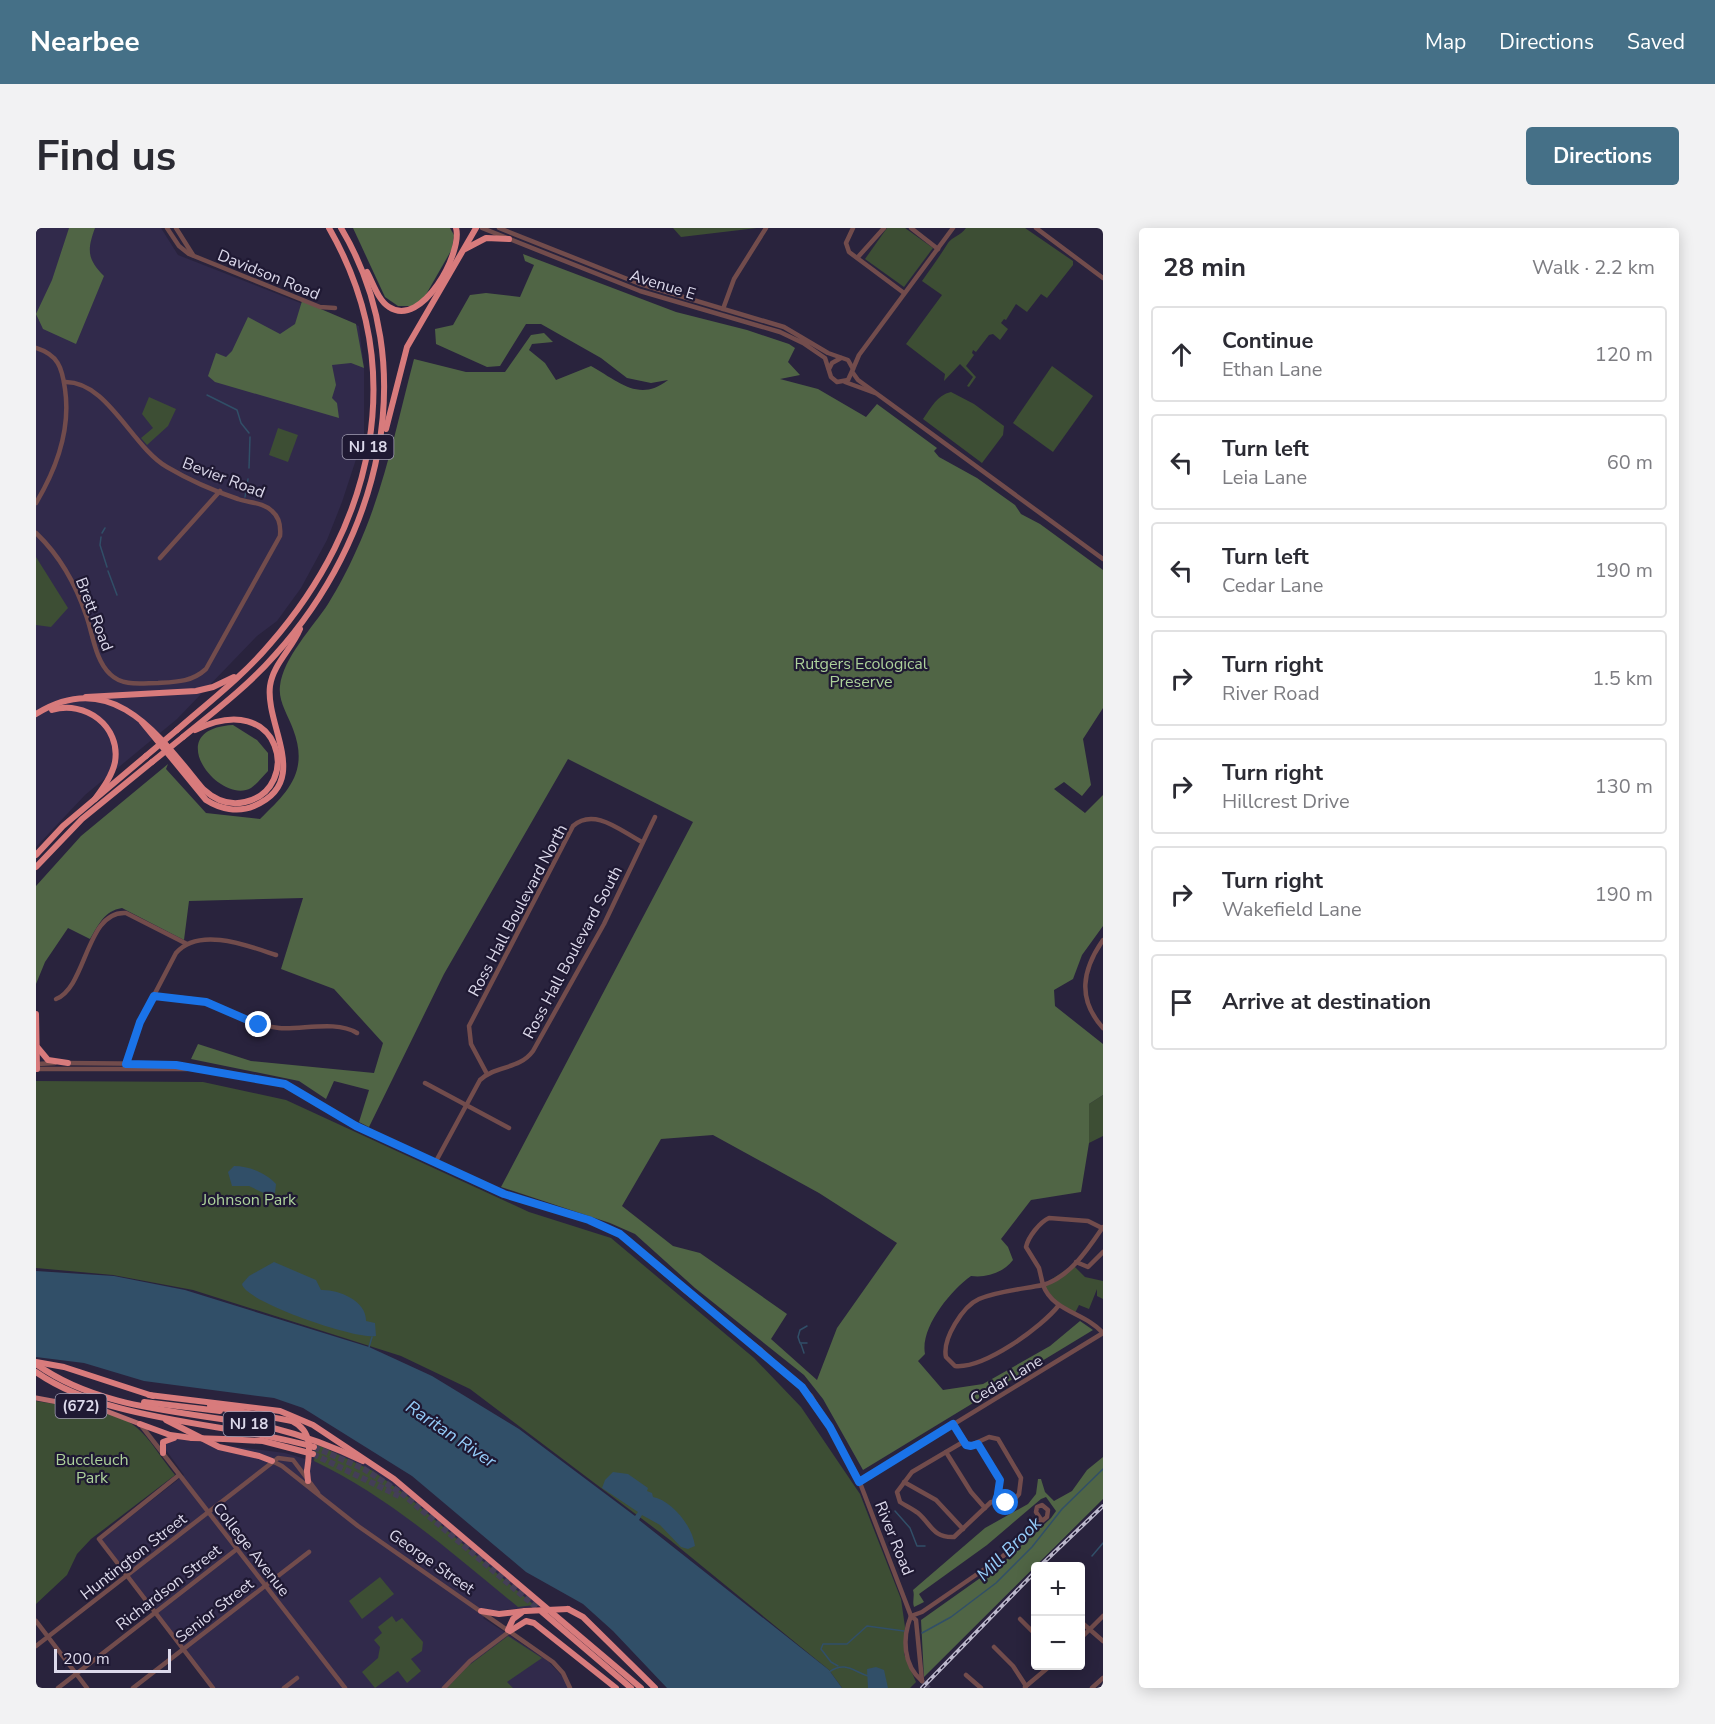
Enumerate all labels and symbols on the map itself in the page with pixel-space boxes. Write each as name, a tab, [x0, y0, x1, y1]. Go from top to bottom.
street label: Davidson Road	[214, 244, 323, 305]
street label: Avenue E	[627, 265, 698, 305]
road number: NJ 18	[342, 435, 394, 459]
street label: Bevier Road	[179, 452, 268, 504]
street label: Brett Road	[70, 574, 118, 654]
park label: Rutgers Ecological Preserve	[794, 653, 928, 693]
street label: Ross Hall Boulevard North	[463, 820, 573, 1000]
street label: Ross Hall Boulevard South	[518, 862, 628, 1043]
route end	[245, 1011, 271, 1037]
park label: Johnson Park	[201, 1189, 297, 1211]
street label: Cedar Lane	[966, 1350, 1047, 1410]
road number: (672)	[56, 1394, 106, 1418]
water label: Raritan River	[401, 1395, 501, 1473]
road number: NJ 18	[224, 1412, 274, 1436]
park label: Buccleuch Park	[55, 1449, 129, 1489]
route start	[992, 1489, 1018, 1515]
street label: College Avenue	[208, 1498, 295, 1601]
street label: River Road	[869, 1498, 919, 1579]
street label: Huntington Street	[76, 1508, 192, 1605]
water label: Mill Brook	[971, 1511, 1047, 1587]
street label: George Street	[384, 1524, 479, 1600]
street label: Richardson Street	[111, 1540, 226, 1636]
street label: Senior Street	[171, 1573, 259, 1648]
scale bar	[54, 1646, 171, 1674]

